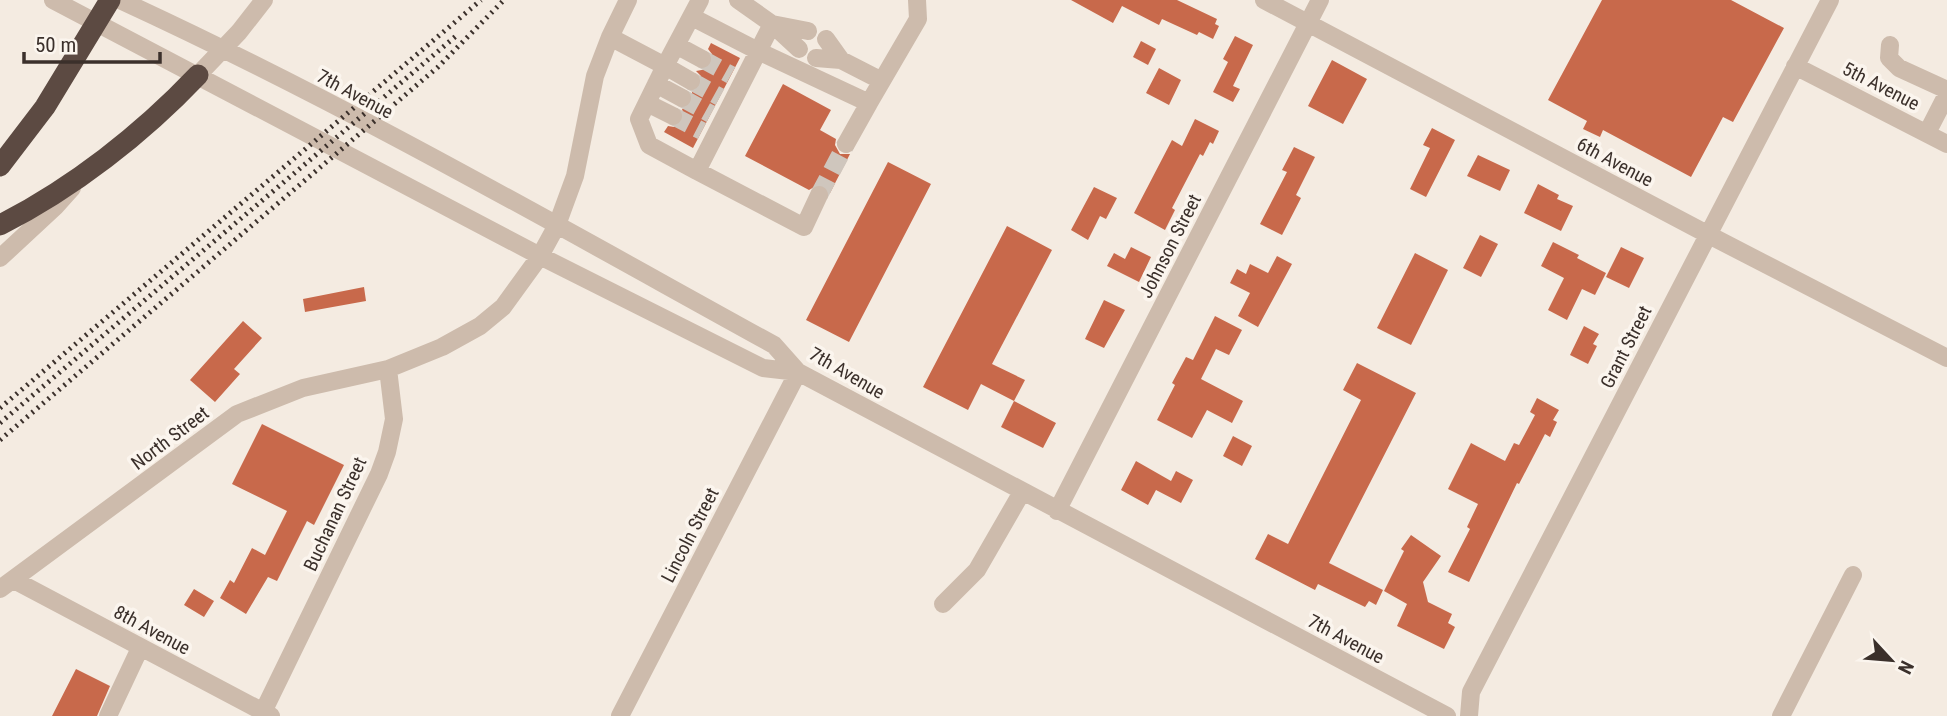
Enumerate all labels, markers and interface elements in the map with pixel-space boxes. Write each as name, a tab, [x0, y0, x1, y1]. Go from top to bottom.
scale bar	[24, 21, 161, 65]
text: 50 m	[35, 33, 76, 57]
street label: 5th Avenue	[1839, 57, 1923, 115]
street label: 7th Avenue	[313, 64, 397, 124]
street label: 6th Avenue	[1573, 132, 1657, 192]
street label: Johnson Street	[1134, 190, 1206, 302]
street label: Grant Street	[1595, 302, 1657, 392]
street label: 7th Avenue	[805, 342, 889, 404]
street label: North Street	[127, 401, 213, 475]
street label: Buchanan Street	[299, 453, 371, 575]
street label: Lincoln Street	[656, 484, 724, 586]
street label: 8th Avenue	[110, 600, 194, 660]
street label: 7th Avenue	[1304, 609, 1388, 669]
north arrow	[1856, 625, 1926, 695]
text: N	[1893, 657, 1919, 678]

